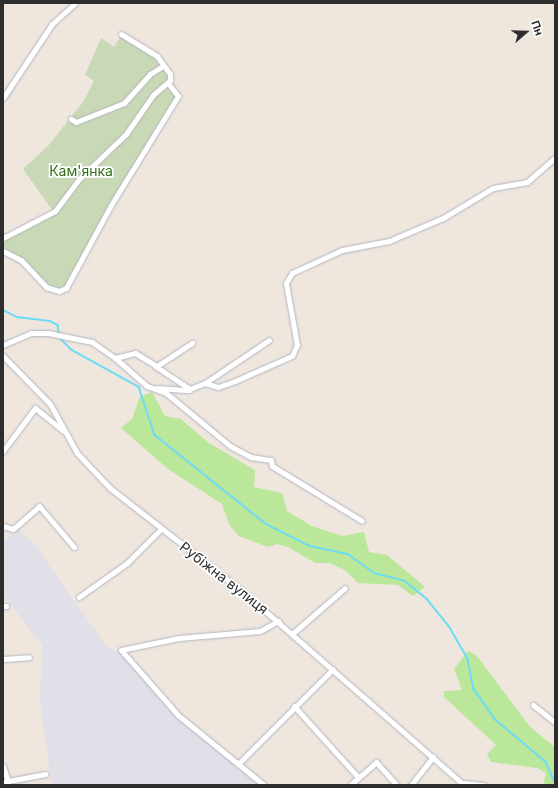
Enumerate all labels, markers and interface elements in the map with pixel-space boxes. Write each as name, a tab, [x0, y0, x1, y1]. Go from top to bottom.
north arrow	[506, 12, 546, 52]
text: Пн	[528, 18, 546, 37]
park label: Кам'янка	[49, 163, 113, 179]
street label: Рубіжна вулиця	[176, 538, 272, 618]

